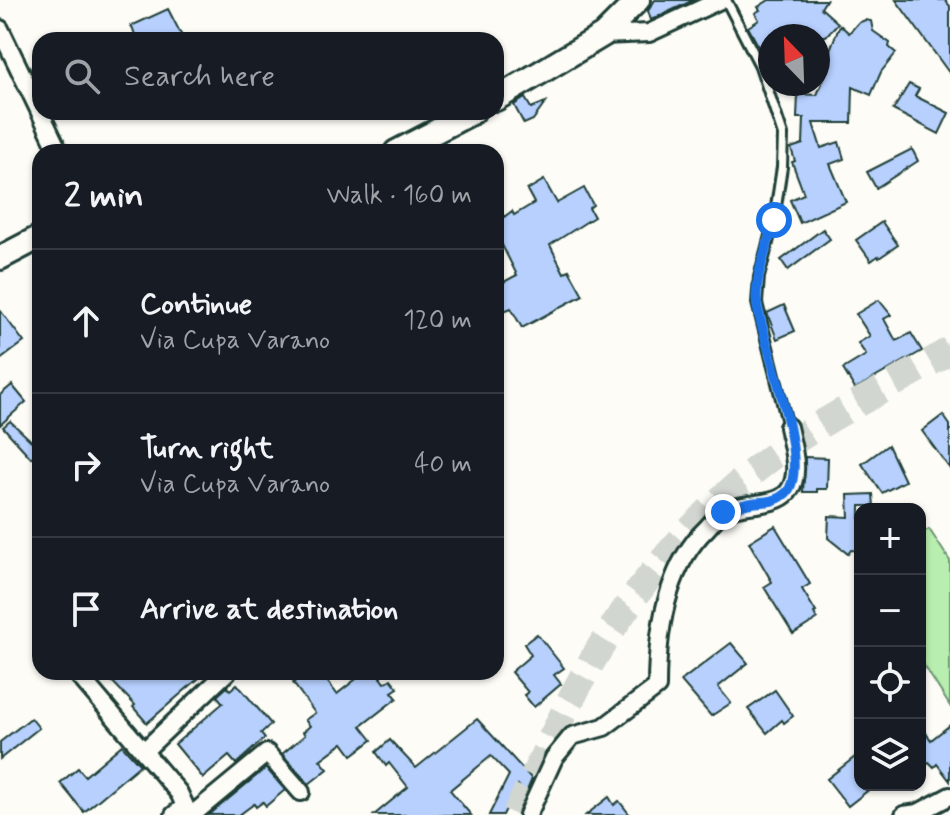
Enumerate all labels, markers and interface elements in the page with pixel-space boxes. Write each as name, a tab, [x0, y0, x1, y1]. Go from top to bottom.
north arrow	[758, 24, 830, 96]
search box	[32, 32, 504, 120]
icon: search	[60, 54, 104, 98]
text: Search here	[124, 57, 275, 96]
text: 2 min	[64, 174, 144, 219]
text: Walk · 160 m	[326, 179, 472, 213]
route start	[756, 202, 792, 238]
text: Continue	[140, 285, 252, 324]
icon: ahead	[64, 299, 108, 343]
text: 120 m	[403, 304, 472, 338]
text: Via Cupa Varano	[140, 324, 330, 358]
text: Turn right	[140, 429, 273, 468]
icon: right	[64, 443, 108, 487]
text: 40 m	[414, 448, 472, 482]
text: Via Cupa Varano	[140, 468, 330, 502]
route end	[705, 494, 741, 530]
map controls	[854, 503, 926, 791]
button: +	[854, 503, 926, 575]
button: −	[854, 575, 926, 647]
icon: arrive	[64, 587, 108, 631]
text: Arrive at destination	[140, 590, 398, 629]
button: locate	[854, 647, 926, 719]
button: layers	[854, 719, 926, 791]

